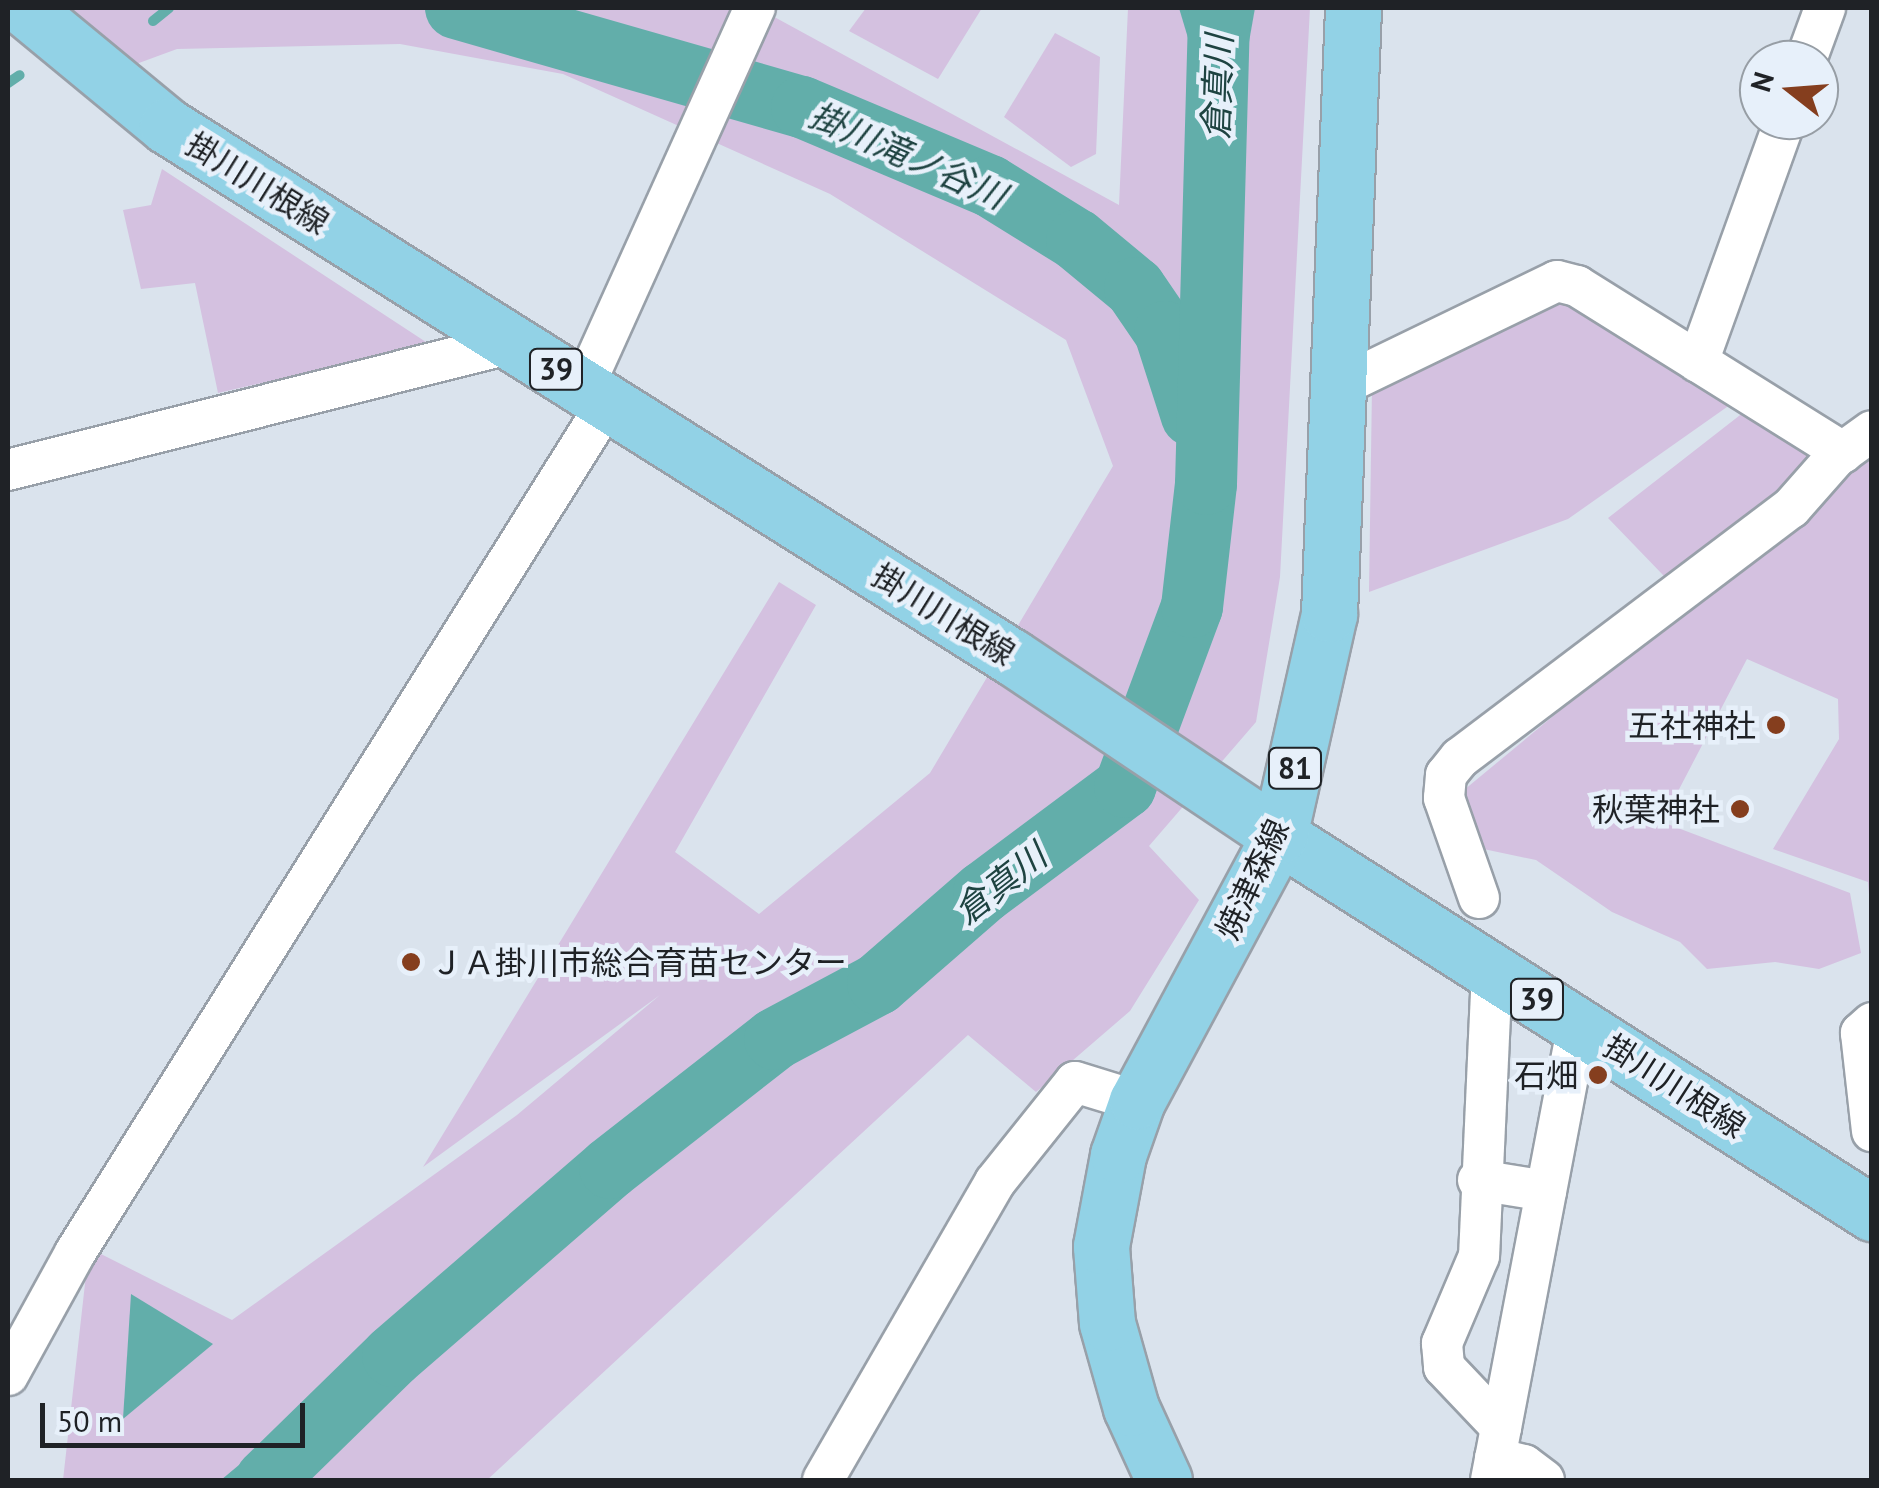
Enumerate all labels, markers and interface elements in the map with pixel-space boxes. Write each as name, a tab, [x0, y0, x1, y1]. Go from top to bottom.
water label: 倉真川	[1194, 34, 1240, 140]
north arrow	[1739, 40, 1839, 140]
text: N	[1741, 67, 1782, 96]
water label: 掛川滝ノ谷川	[804, 93, 1012, 217]
street label: 掛川川根線	[180, 124, 336, 242]
road number: 39	[528, 344, 584, 394]
street label: 掛川川根線	[866, 555, 1022, 673]
place label: 五社神社	[1628, 706, 1756, 744]
marker: 五社神社	[1765, 714, 1787, 736]
road number: 81	[1268, 743, 1322, 793]
place label: 秋葉神社	[1592, 790, 1720, 828]
marker: 秋葉神社	[1729, 798, 1751, 820]
street label: 焼津森線	[1208, 813, 1296, 945]
water label: 倉真川	[946, 834, 1054, 932]
place label: ＪＡ掛川市総合育苗センター	[431, 943, 847, 981]
marker: ＪＡ掛川市総合育苗センター	[400, 951, 422, 973]
road number: 39	[1510, 974, 1564, 1024]
street label: 掛川川根線	[1597, 1026, 1753, 1146]
place label: 石畑	[1514, 1056, 1578, 1094]
marker: 石畑	[1587, 1064, 1609, 1086]
scale bar	[45, 1383, 310, 1445]
text: 50 m	[57, 1401, 122, 1440]

